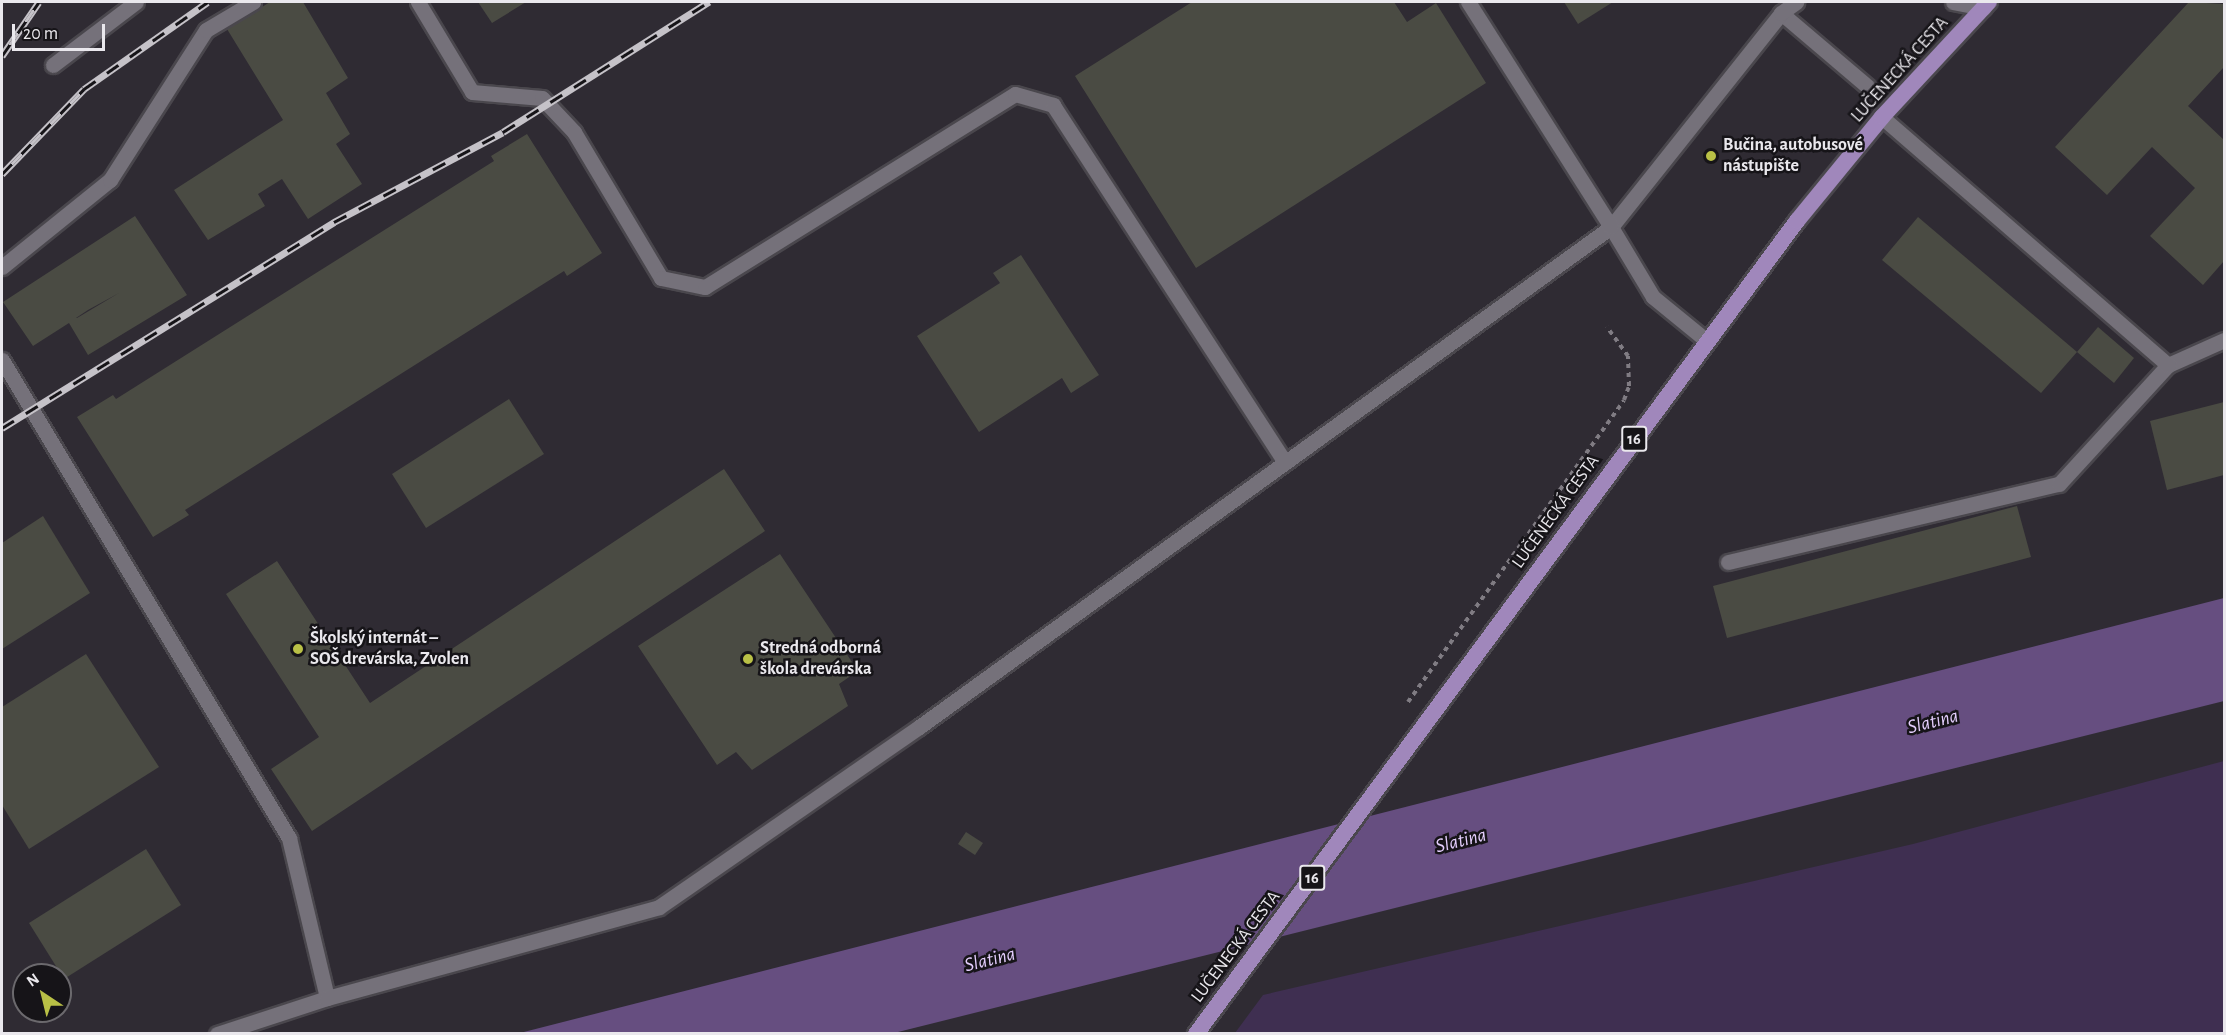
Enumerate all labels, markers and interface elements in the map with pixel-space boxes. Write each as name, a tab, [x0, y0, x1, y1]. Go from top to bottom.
scale bar	[15, 12, 108, 50]
street label: LUČENECKÁ CESTA	[1847, 13, 1953, 127]
text: 20 m	[23, 25, 58, 43]
place label: Bučina, autobusové nástupište	[1723, 135, 1863, 178]
marker: Bučina, autobusové nástupište	[1704, 149, 1718, 163]
road number: 16	[1620, 426, 1648, 452]
street label: LUČENECKÁ CESTA	[1508, 451, 1604, 573]
place label: Školský internát – SOŠ drevárska, Zvolen	[310, 628, 469, 670]
place label: Stredná odborná škola drevárska	[760, 638, 881, 680]
marker: Školský internát – SOŠ drevárska, Zvolen	[291, 642, 305, 656]
marker: Stredná odborná škola drevárska	[741, 652, 755, 666]
water label: Slatina	[1905, 704, 1961, 740]
water label: Slatina	[1433, 823, 1489, 859]
road number: 16	[1298, 865, 1326, 891]
street label: LUČENECKÁ CESTA	[1187, 887, 1285, 1007]
water label: Slatina	[962, 942, 1018, 978]
north arrow	[12, 963, 72, 1023]
text: N	[24, 970, 42, 990]

